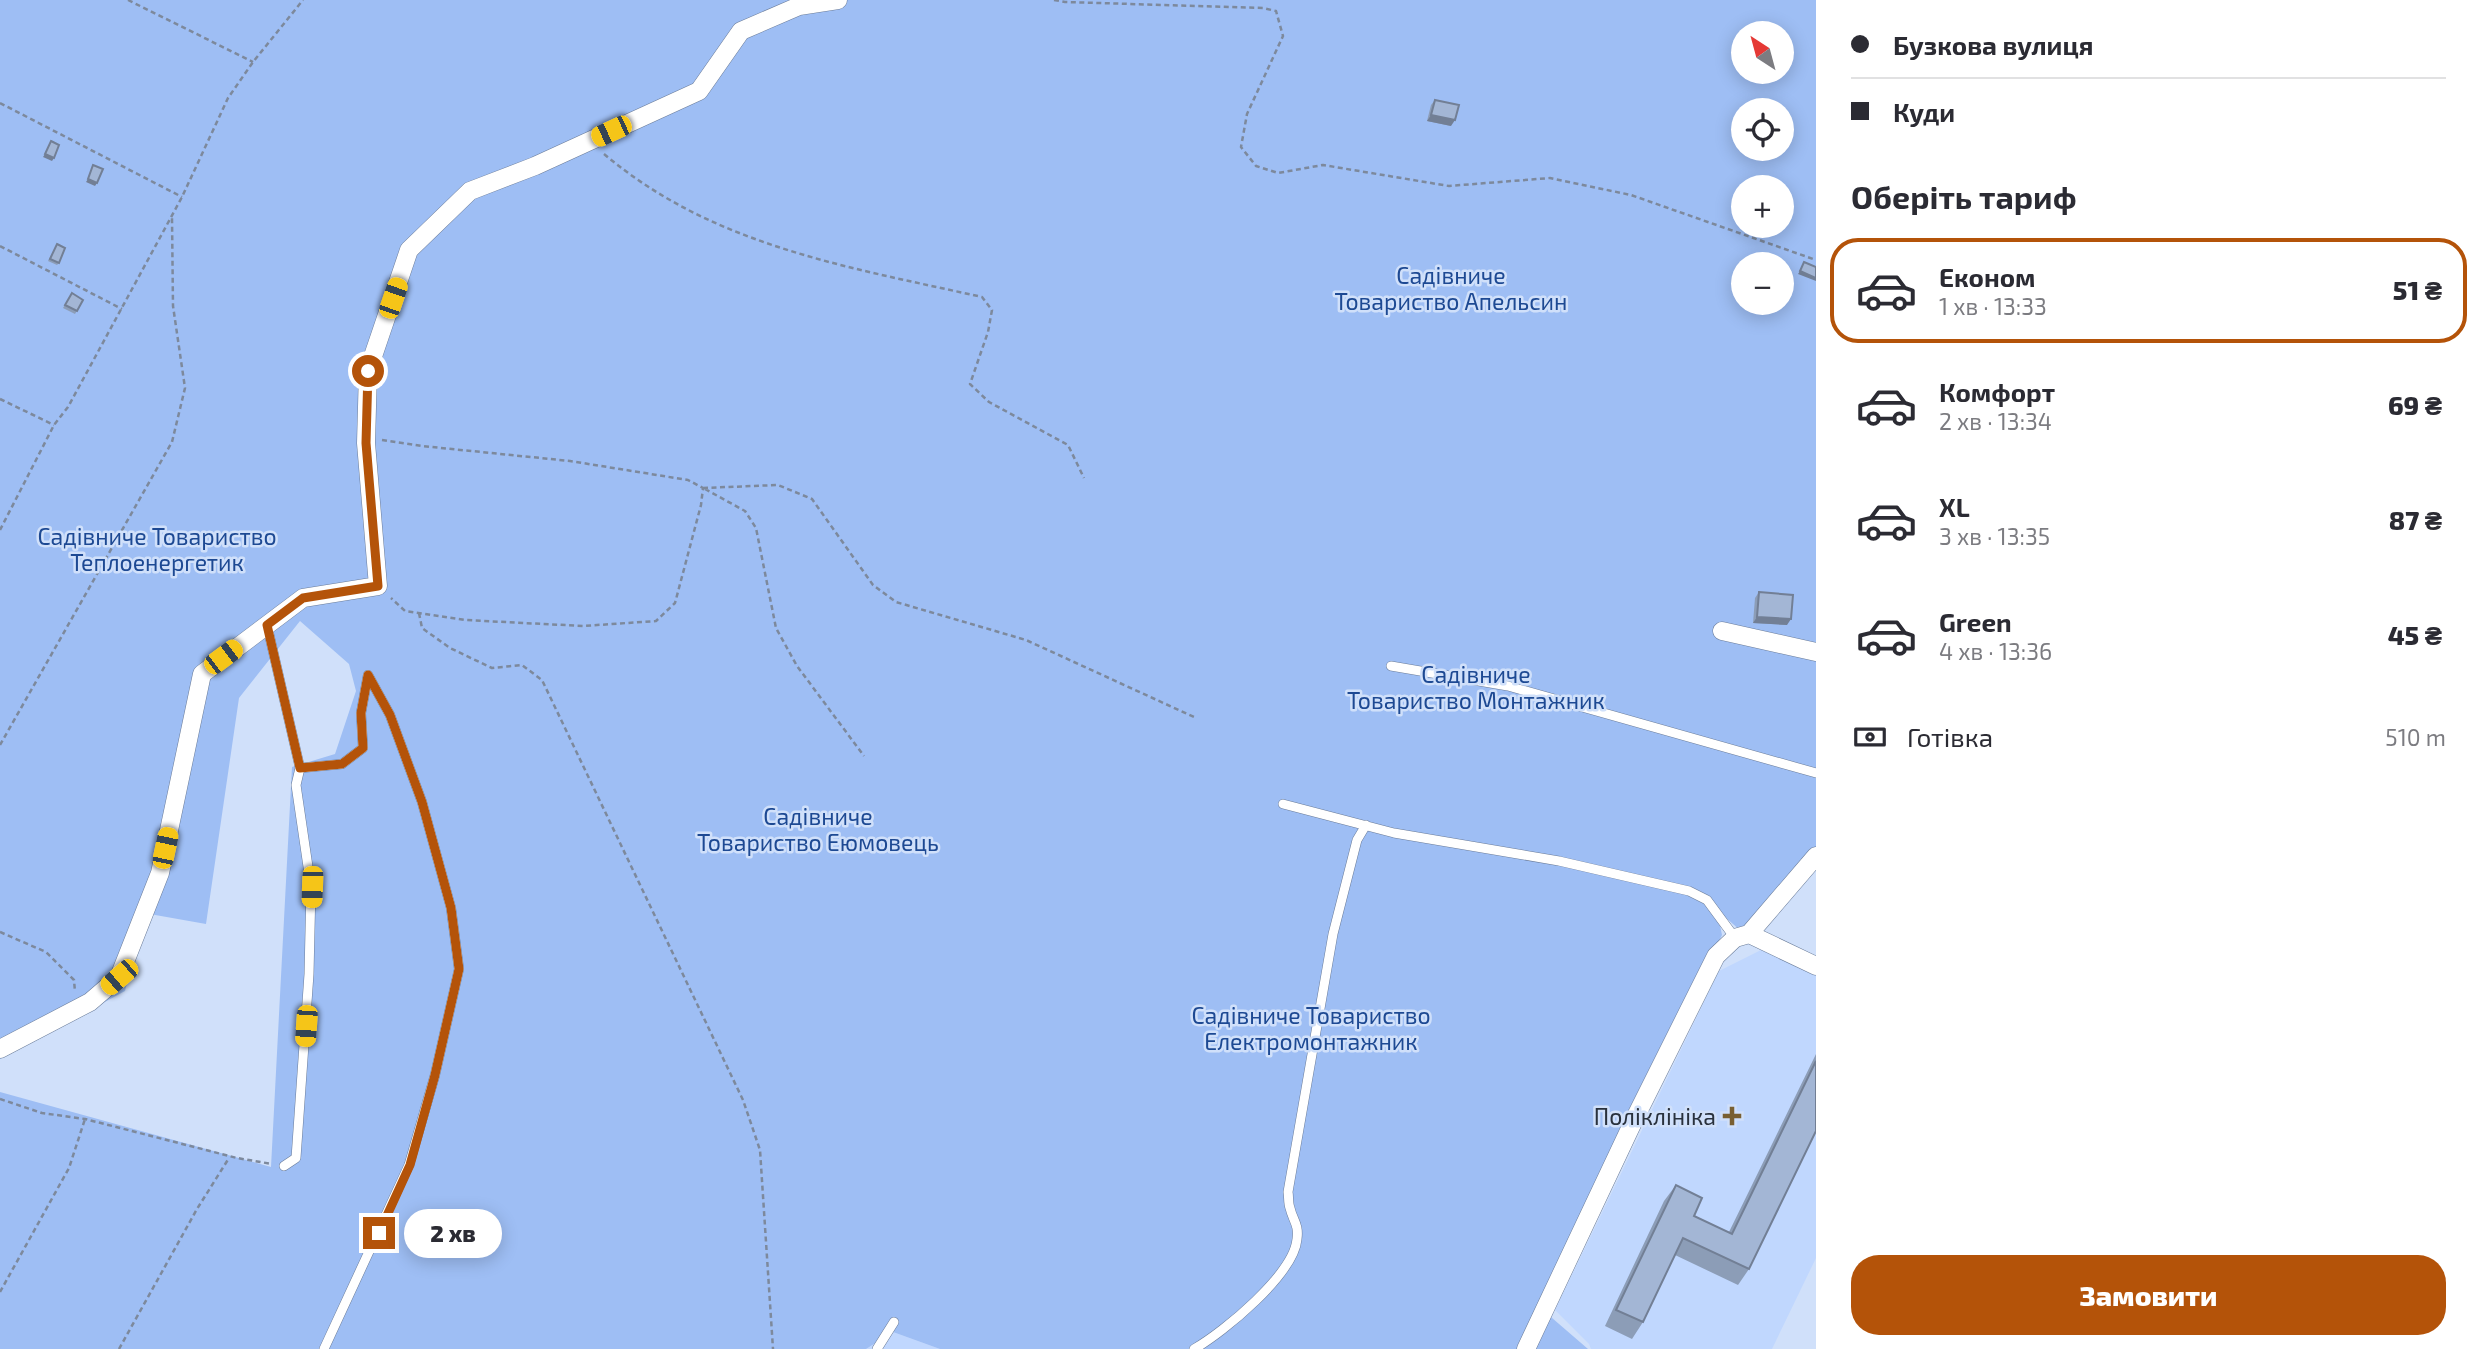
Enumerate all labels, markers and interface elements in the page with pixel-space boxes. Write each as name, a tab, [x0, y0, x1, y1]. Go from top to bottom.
north arrow	[1731, 21, 1794, 84]
map controls	[1731, 21, 1794, 315]
text: Бузкова вулиця	[1893, 29, 2093, 60]
text: Куди	[1893, 96, 1955, 127]
button: locate	[1731, 98, 1794, 161]
car	[588, 113, 635, 149]
button: +	[1731, 175, 1794, 238]
text: Оберіть тариф	[1851, 177, 2077, 215]
button: −	[1731, 252, 1794, 315]
icon: car	[1855, 259, 1918, 322]
park label: Садівниче Товариство Апельсин	[1335, 261, 1567, 315]
text: Економ	[1939, 261, 2036, 292]
text: 51 ₴	[2393, 274, 2442, 305]
car	[377, 275, 410, 321]
text: 1 хв · 13:33	[1939, 292, 2047, 320]
route start	[352, 355, 384, 387]
icon: car	[1855, 374, 1918, 437]
text: Комфорт	[1939, 376, 2055, 407]
text: 69 ₴	[2388, 389, 2442, 420]
text: 2 хв · 13:34	[1939, 407, 2052, 435]
icon: car	[1855, 489, 1918, 552]
text: XL	[1939, 491, 1970, 522]
text: 87 ₴	[2389, 504, 2442, 535]
park label: Садівниче Товариство Теплоенергетик	[37, 522, 277, 576]
text: 3 хв · 13:35	[1939, 522, 2050, 550]
icon: car	[1855, 604, 1918, 667]
text: Green	[1939, 606, 2012, 637]
text: 45 ₴	[2388, 619, 2442, 650]
car	[200, 636, 247, 678]
text: 4 хв · 13:36	[1939, 637, 2052, 665]
park label: Садівниче Товариство Монтажник	[1347, 660, 1605, 714]
icon: cash	[1851, 718, 1889, 756]
text: Готівка	[1907, 721, 1993, 752]
text: 510 m	[2385, 723, 2446, 751]
park label: Садівниче Товариство Еюмовець	[697, 802, 939, 856]
car	[151, 825, 180, 871]
car	[301, 866, 324, 908]
car	[97, 955, 142, 999]
park label: Садівниче Товариство Електромонтажник	[1191, 1001, 1431, 1055]
car	[295, 1004, 318, 1048]
place label: Поліклініка	[1594, 1102, 1716, 1130]
marker: Поліклініка	[1722, 1106, 1742, 1126]
callout: 2 хв	[404, 1208, 502, 1258]
route end	[363, 1217, 395, 1249]
text: 2 хв	[430, 1219, 476, 1247]
button: Замовити	[1851, 1255, 2446, 1335]

